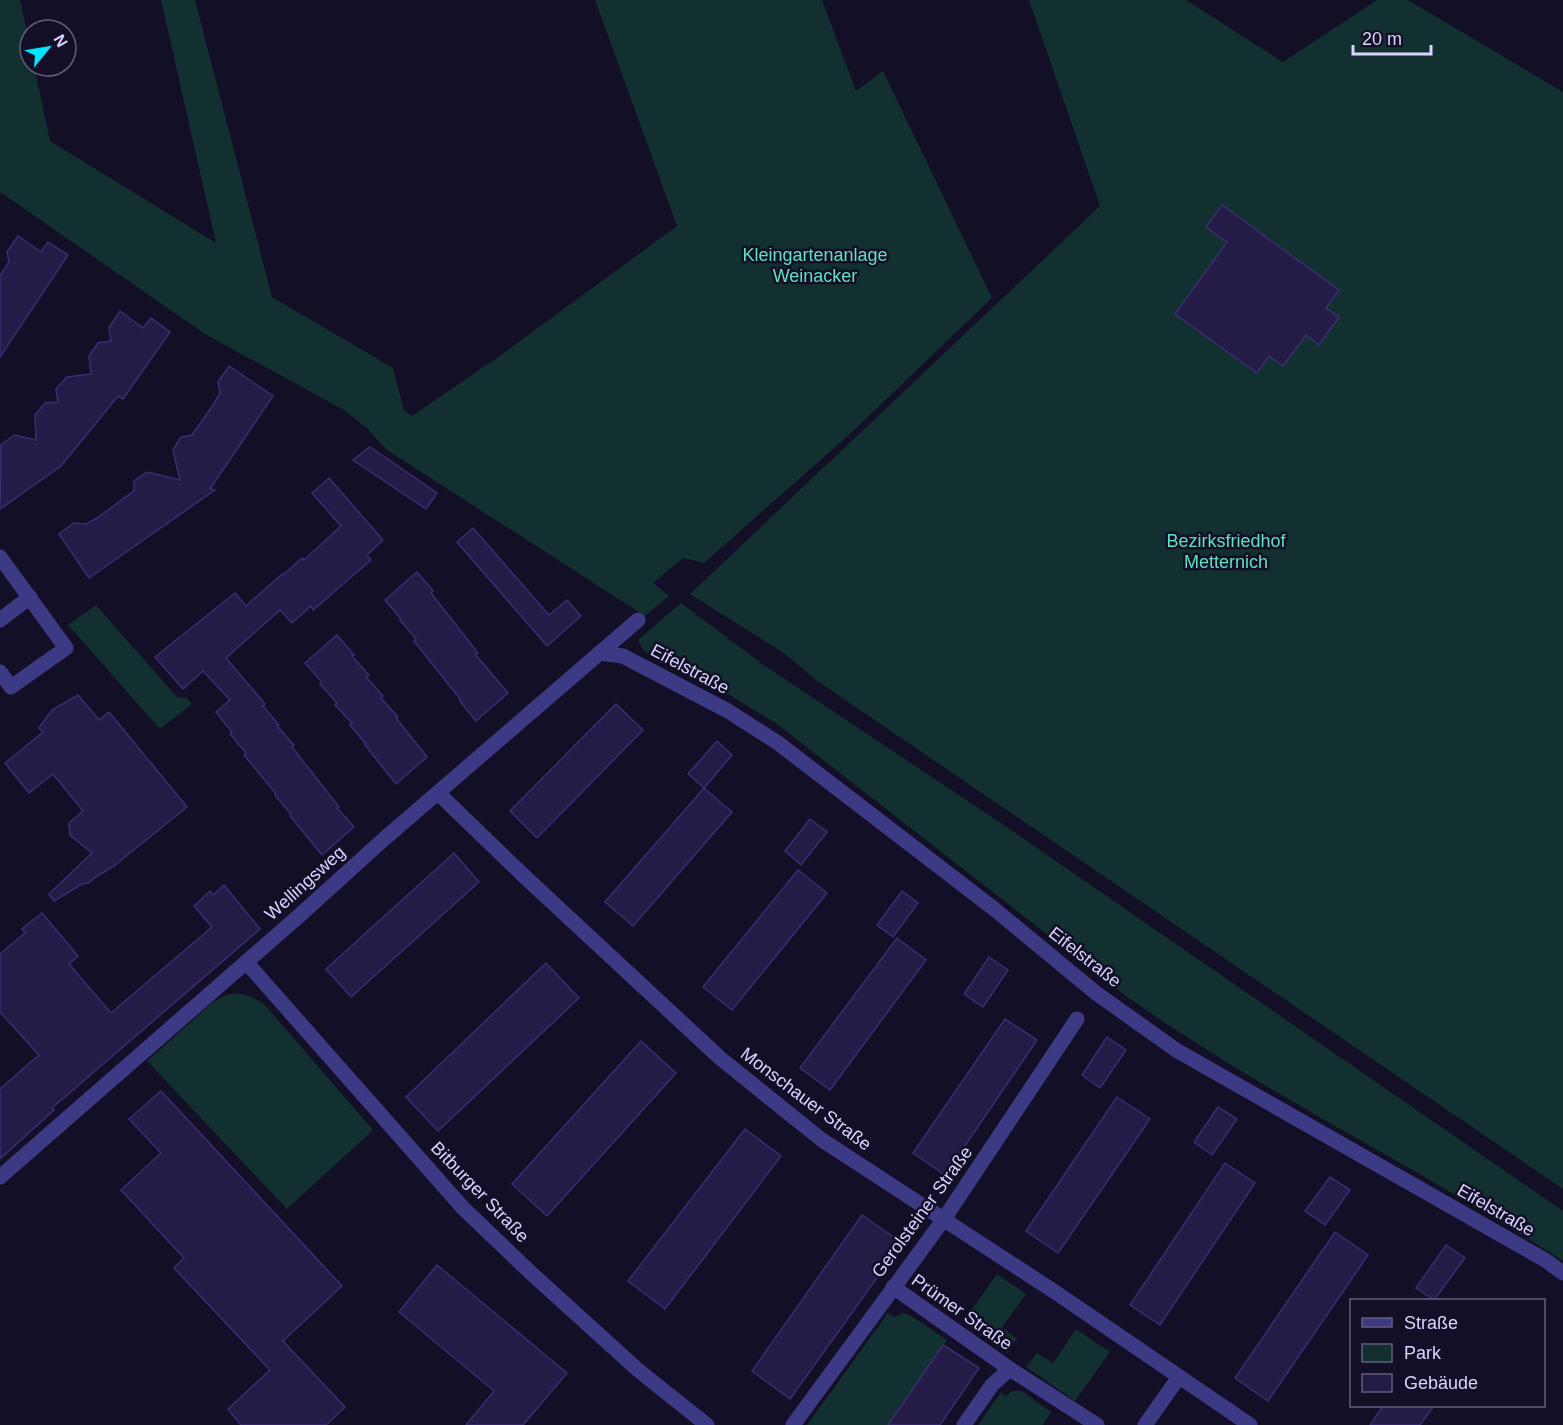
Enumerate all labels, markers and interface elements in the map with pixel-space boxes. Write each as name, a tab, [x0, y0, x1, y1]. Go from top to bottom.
north arrow	[18, 18, 78, 78]
scale bar	[1353, 18, 1431, 56]
text: 20 m	[1362, 29, 1402, 49]
text: N	[50, 31, 71, 50]
park label: Kleingartenanlage Weinacker	[742, 245, 888, 286]
park label: Bezirksfriedhof Metternich	[1166, 531, 1287, 572]
street label: Eifelstraße	[647, 640, 733, 698]
street label: Wellingsweg	[261, 842, 349, 924]
street label: Eifelstraße	[1045, 923, 1125, 991]
street label: Monschauer Straße	[737, 1043, 875, 1155]
street label: Bitburger Straße	[427, 1138, 533, 1246]
street label: Gerolsteiner Straße	[868, 1143, 976, 1281]
street label: Eifelstraße	[1454, 1180, 1538, 1240]
street label: Prümer Straße	[908, 1270, 1016, 1354]
legend	[1350, 1299, 1545, 1407]
text: Straße	[1404, 1313, 1458, 1333]
text: Park	[1404, 1343, 1442, 1363]
text: Gebäude	[1404, 1373, 1478, 1393]

